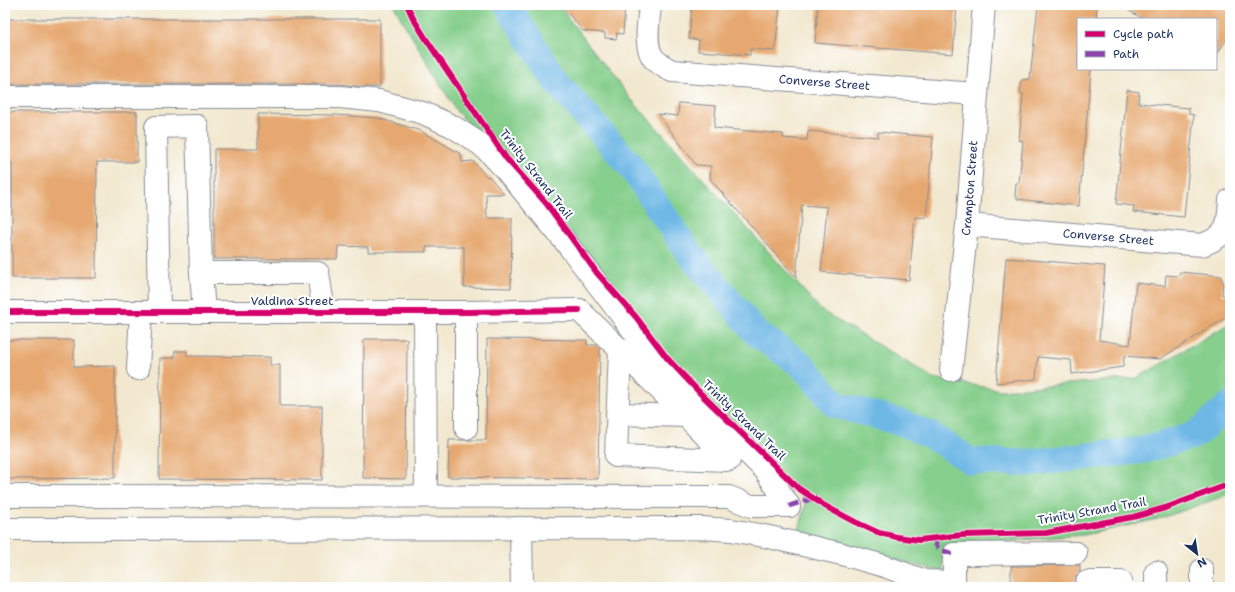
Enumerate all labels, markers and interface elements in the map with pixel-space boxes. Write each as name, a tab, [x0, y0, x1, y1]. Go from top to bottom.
legend	[1077, 18, 1217, 70]
text: Cycle path	[1113, 26, 1174, 42]
text: Path	[1113, 46, 1139, 62]
street label: Converse Street	[778, 71, 871, 94]
street label: Trinity Strand Trail	[496, 126, 576, 223]
street label: Crampton Street	[958, 140, 982, 236]
street label: Converse Street	[1062, 225, 1155, 249]
street label: Valdina Street	[251, 293, 333, 309]
street label: Trinity Strand Trail	[699, 376, 789, 464]
street label: Trinity Strand Trail	[1036, 494, 1148, 528]
north arrow	[1177, 534, 1217, 574]
text: N	[1194, 554, 1209, 571]

